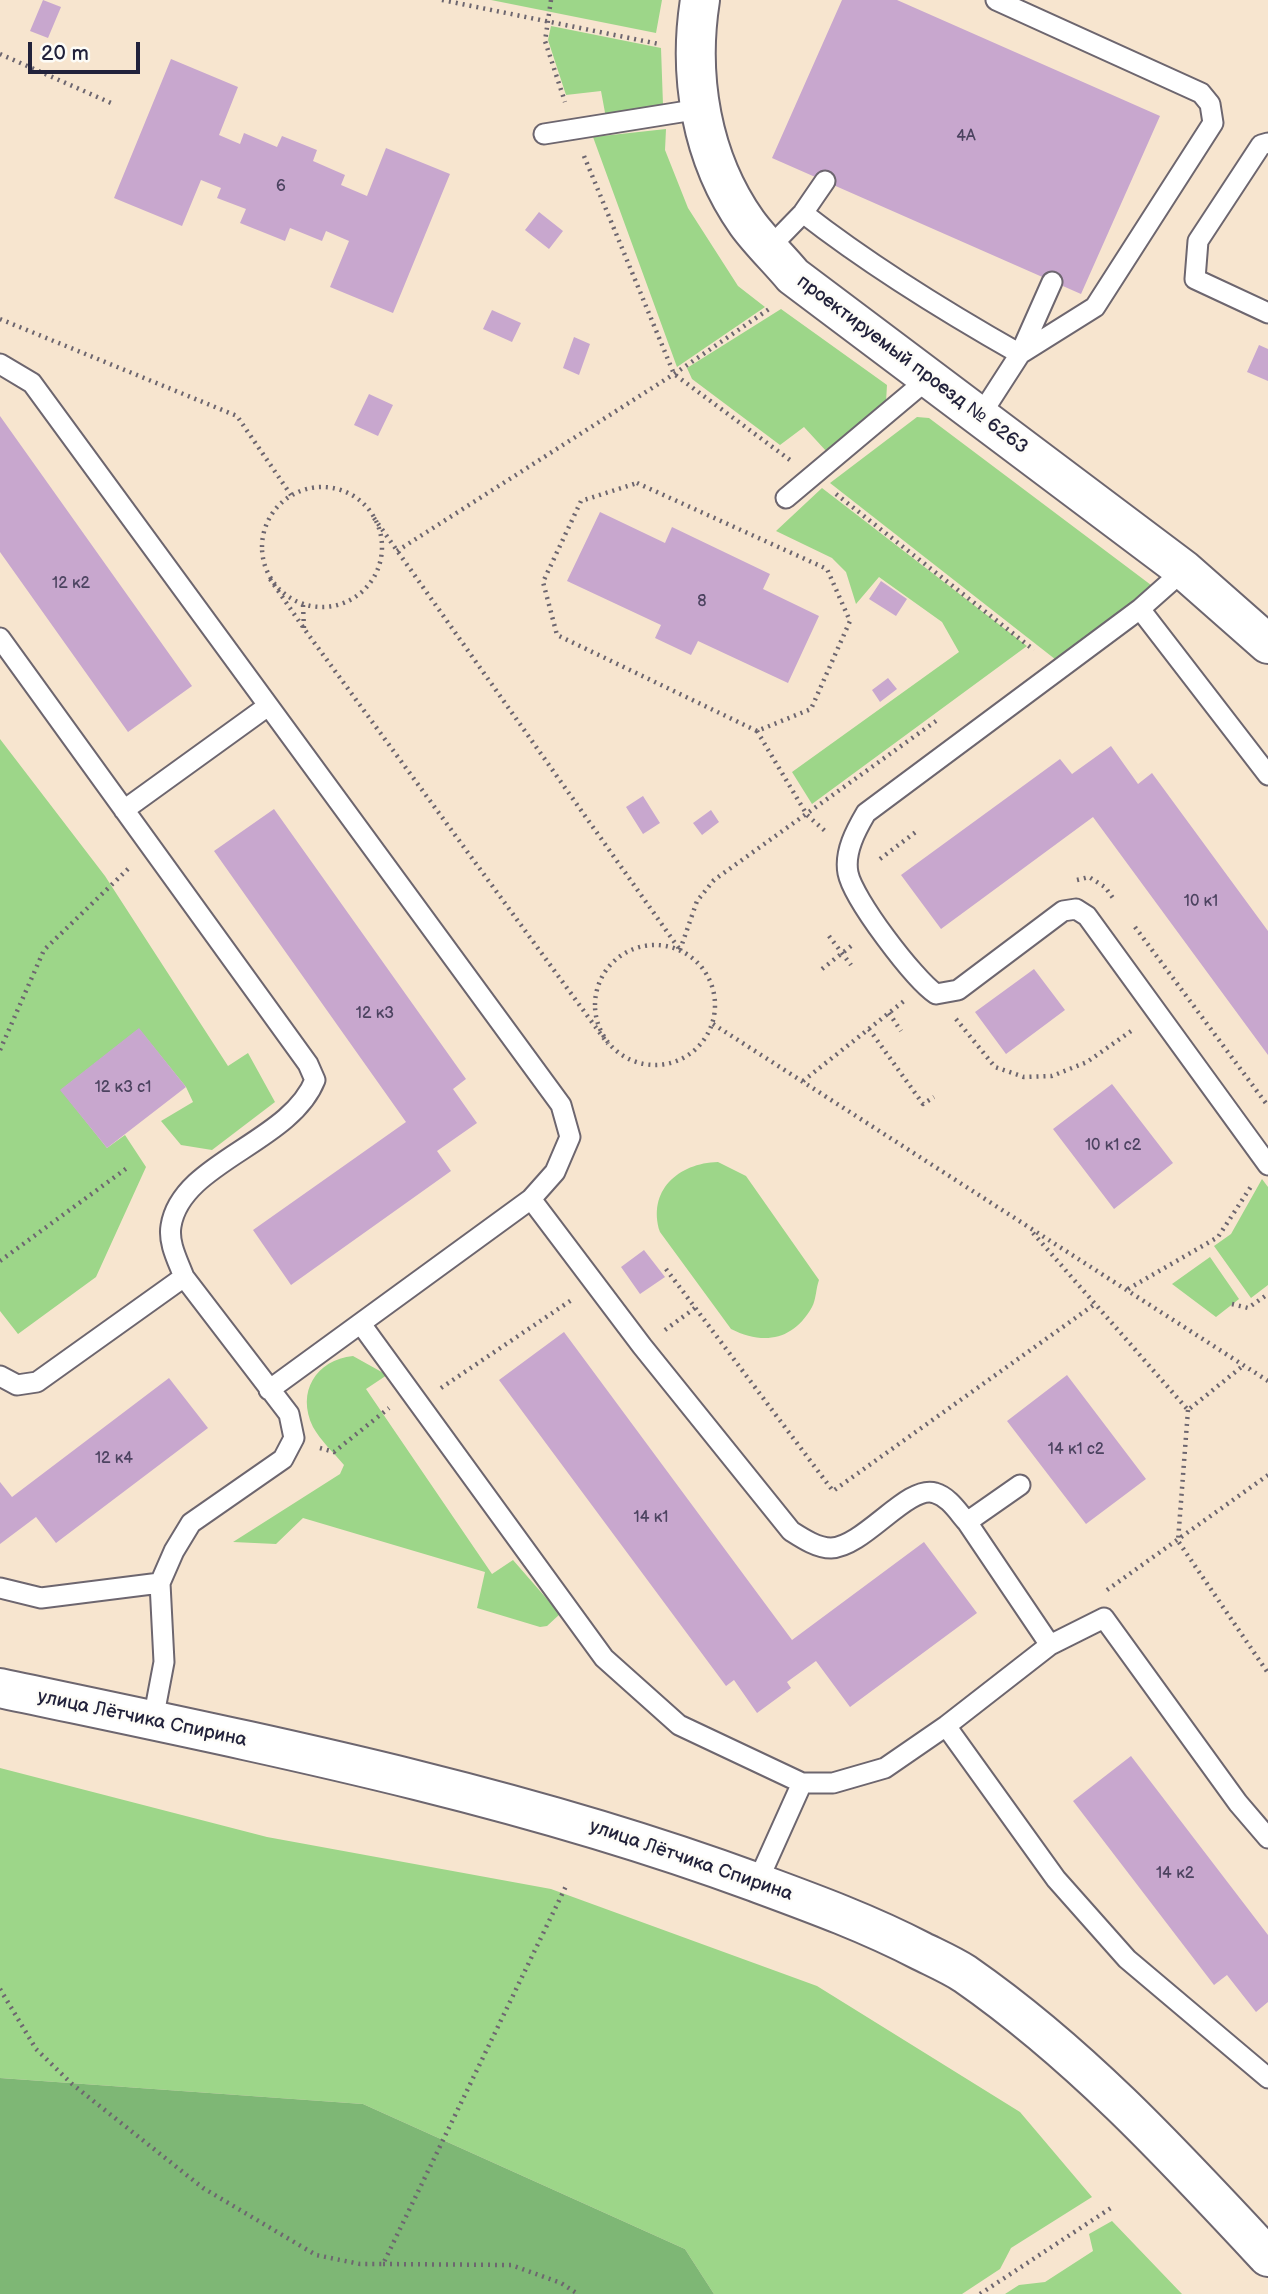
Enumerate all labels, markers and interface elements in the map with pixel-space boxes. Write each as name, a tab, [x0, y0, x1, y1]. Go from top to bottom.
scale bar	[32, 28, 144, 72]
text: 20 m	[41, 41, 89, 66]
house number: 4А	[956, 127, 976, 147]
house number: 6	[276, 177, 286, 197]
street label: проектируемый проезд № 6263	[792, 271, 1032, 459]
house number: 12 к2	[52, 574, 90, 594]
house number: 8	[697, 592, 707, 612]
house number: 10 к1	[1184, 892, 1218, 912]
house number: 12 к3	[356, 1004, 394, 1024]
house number: 12 к3 с1	[95, 1078, 151, 1098]
house number: 10 к1 с2	[1085, 1136, 1141, 1156]
house number: 14 к1 с2	[1048, 1440, 1104, 1460]
house number: 12 к4	[95, 1449, 133, 1469]
house number: 14 к1	[634, 1508, 668, 1528]
street label: улица Лётчика Спирина	[35, 1686, 249, 1752]
street label: улица Лётчика Спирина	[586, 1815, 796, 1907]
house number: 14 к2	[1156, 1864, 1194, 1884]

